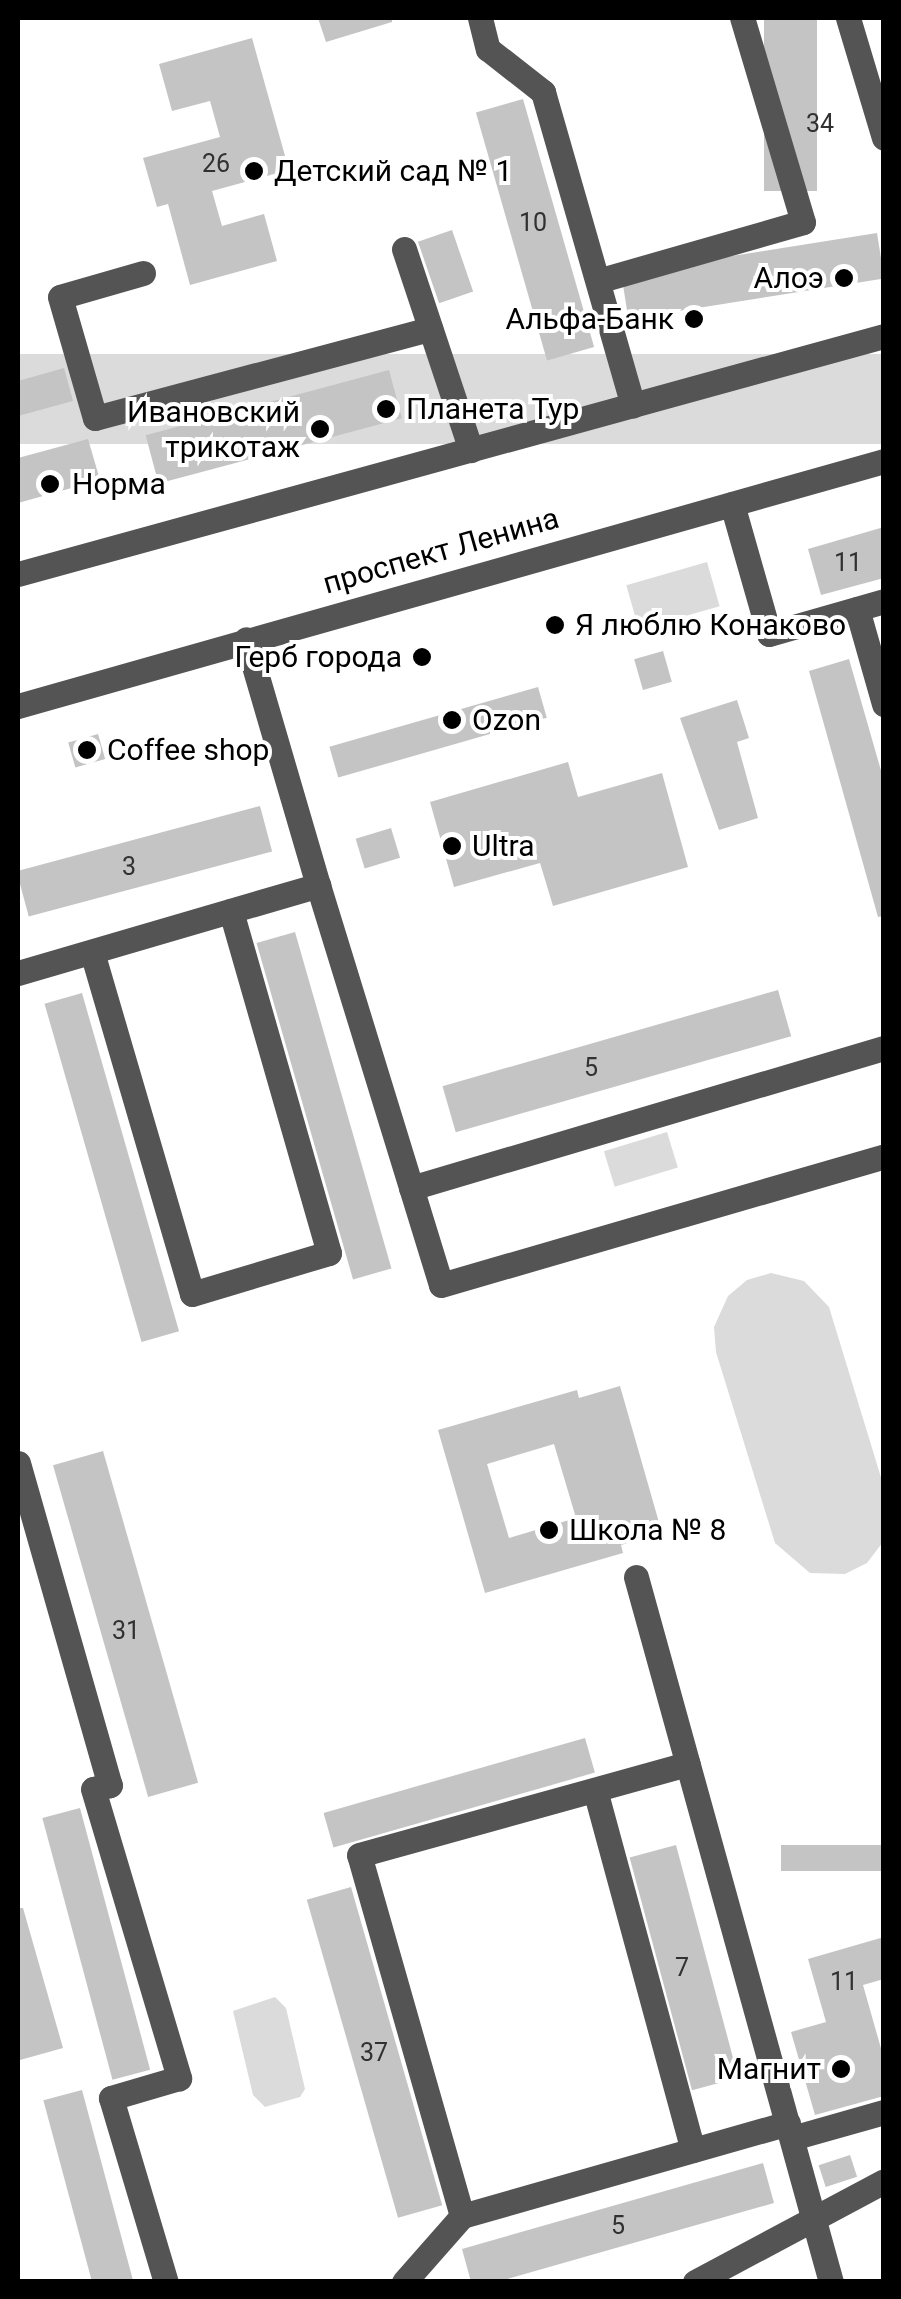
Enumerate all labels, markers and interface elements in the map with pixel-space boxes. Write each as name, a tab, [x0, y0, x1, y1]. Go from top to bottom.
house number: 34	[806, 109, 834, 139]
house number: 26	[202, 149, 230, 179]
place label: Детский сад № 1	[274, 153, 512, 189]
marker: Детский сад № 1	[243, 160, 265, 182]
house number: 10	[519, 208, 547, 238]
place label: Алоэ	[754, 260, 824, 296]
marker: Алоэ	[833, 267, 855, 289]
place label: Альфа-Банк	[505, 301, 674, 337]
marker: Альфа-Банк	[683, 308, 705, 330]
place label: Планета Тур	[406, 391, 580, 427]
place label: Ивановский трикотаж	[127, 394, 300, 464]
marker: Планета Тур	[375, 398, 397, 420]
marker: Ивановский трикотаж	[309, 418, 331, 440]
place label: Норма	[72, 466, 166, 502]
marker: Норма	[37, 471, 63, 497]
street label: проспект Ленина	[319, 500, 563, 602]
house number: 11	[834, 548, 862, 578]
place label: Я люблю Конаково	[575, 607, 846, 643]
marker: Я люблю Конаково	[544, 614, 566, 636]
place label: Герб города	[235, 639, 402, 675]
marker: Герб города	[411, 646, 433, 668]
place label: Ozon	[472, 702, 541, 738]
marker: Ozon	[441, 709, 463, 731]
place label: Coffee shop	[107, 732, 269, 768]
marker: Coffee shop	[76, 739, 98, 761]
place label: Ultra	[472, 828, 534, 864]
marker: Ultra	[441, 835, 463, 857]
house number: 3	[122, 852, 136, 882]
house number: 5	[584, 1053, 598, 1083]
place label: Школа № 8	[569, 1512, 726, 1548]
marker: Школа № 8	[538, 1519, 560, 1541]
house number: 31	[112, 1616, 140, 1646]
house number: 7	[675, 1953, 689, 1983]
house number: 11	[830, 1967, 858, 1997]
house number: 37	[360, 2038, 388, 2068]
place label: Магнит	[717, 2051, 821, 2087]
marker: Магнит	[830, 2058, 852, 2080]
house number: 5	[611, 2211, 625, 2241]

